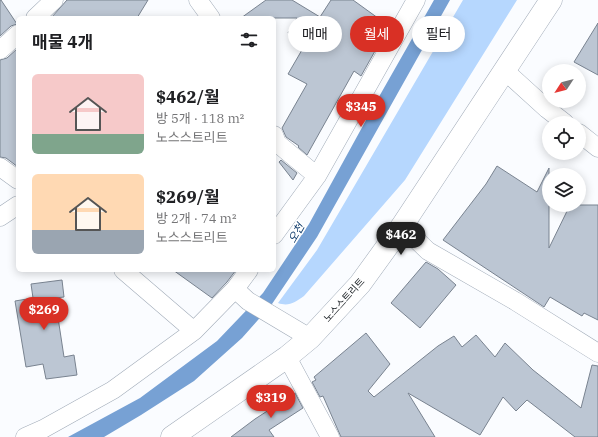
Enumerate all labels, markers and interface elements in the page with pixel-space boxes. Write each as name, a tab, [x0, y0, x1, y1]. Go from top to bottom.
chip: 매매	[288, 16, 342, 52]
chip: 월세	[350, 16, 404, 52]
chip: 필터	[412, 16, 465, 52]
icon: filters	[238, 29, 260, 51]
text: 매물 4개	[32, 31, 93, 53]
north arrow	[542, 64, 586, 108]
map controls	[542, 64, 586, 212]
text: $462/월	[156, 86, 220, 108]
icon: home	[64, 90, 112, 138]
pin: $345	[337, 94, 385, 128]
text: $345	[345, 98, 377, 115]
text: 방 5개 · 118 m²	[156, 110, 244, 127]
button: locate	[542, 116, 586, 160]
text: 노스스트리트	[156, 129, 228, 146]
button: layers	[542, 168, 586, 212]
text: $269/월	[156, 186, 220, 208]
icon: home	[64, 190, 112, 238]
text: 방 2개 · 74 m²	[156, 210, 236, 227]
water label: 오천	[285, 219, 308, 245]
pin: $462	[377, 222, 425, 256]
text: $462	[385, 226, 417, 243]
text: 노스스트리트	[156, 229, 228, 246]
street label: 노스스트리트	[321, 275, 367, 325]
pin: $269	[20, 297, 68, 331]
text: $269	[28, 301, 60, 318]
pin: $319	[247, 385, 295, 419]
text: $319	[255, 389, 287, 406]

